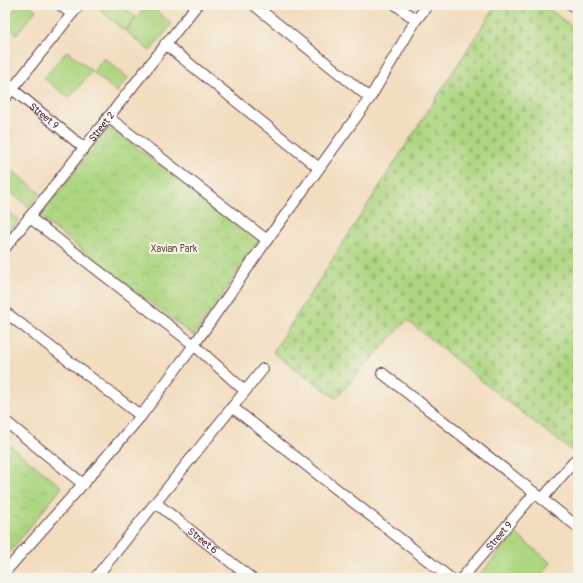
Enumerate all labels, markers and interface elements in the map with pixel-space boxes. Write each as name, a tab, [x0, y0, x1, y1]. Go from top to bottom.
street label: Street 9	[27, 101, 61, 132]
street label: Street 2	[86, 109, 118, 144]
park label: Xavian Park	[151, 243, 198, 255]
street label: Street 9	[483, 519, 515, 553]
street label: Street 6	[185, 525, 220, 557]

